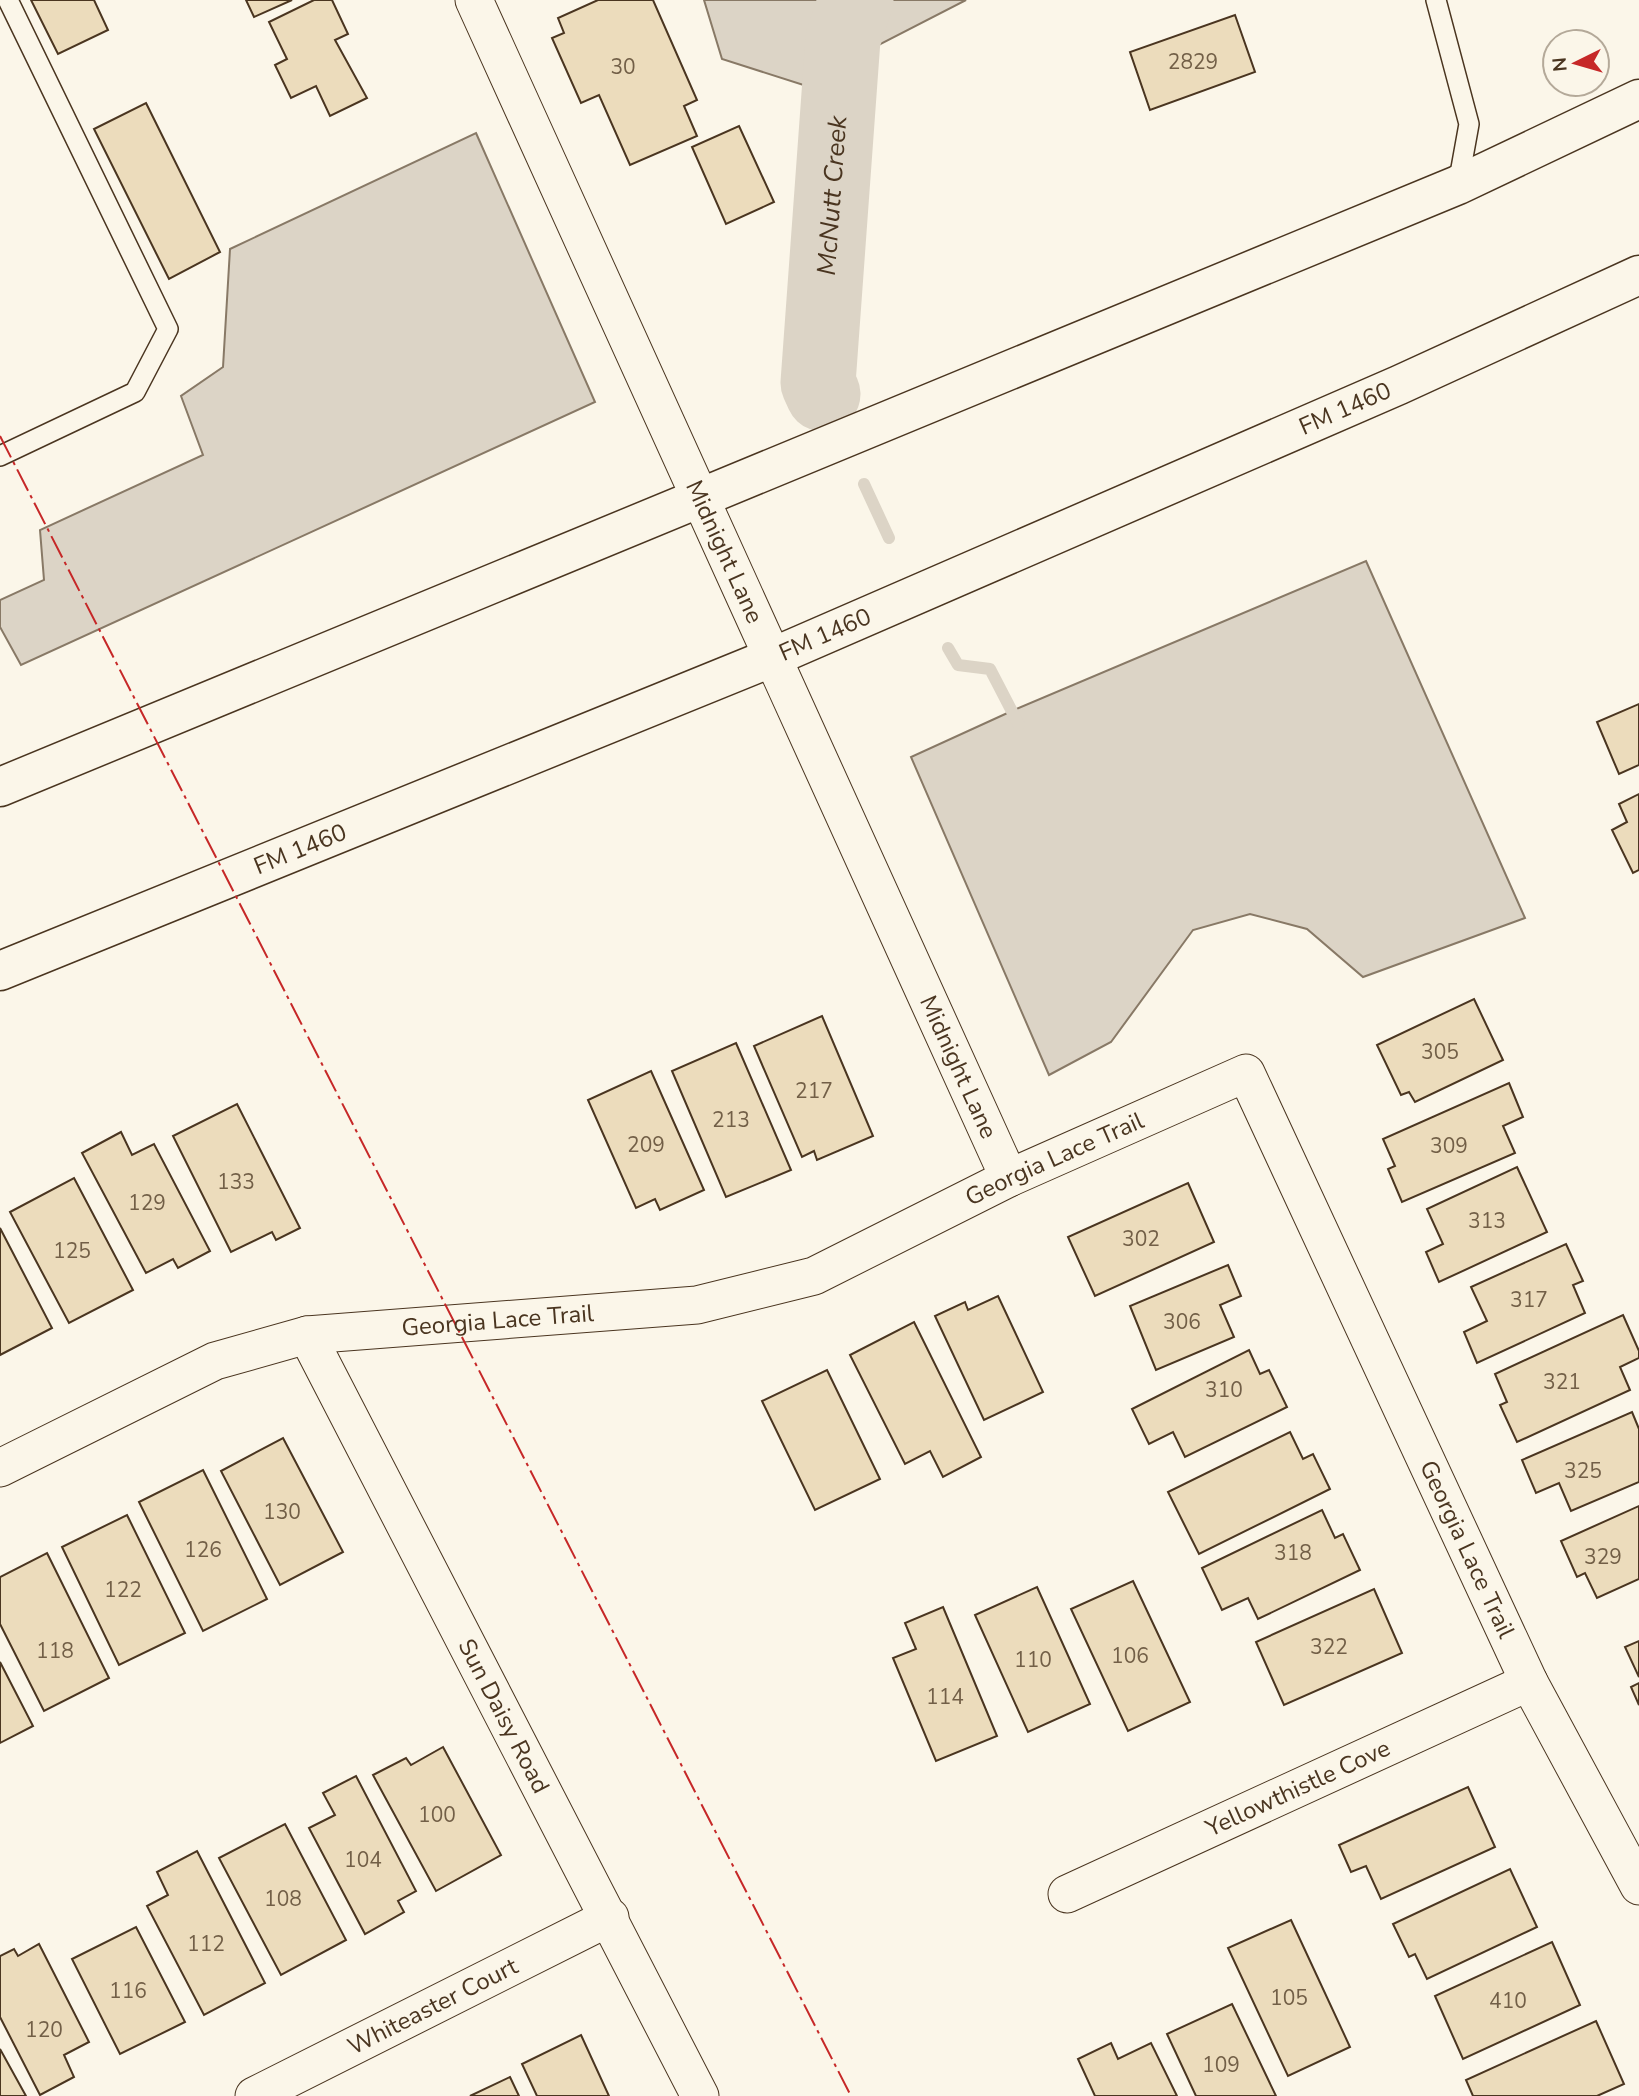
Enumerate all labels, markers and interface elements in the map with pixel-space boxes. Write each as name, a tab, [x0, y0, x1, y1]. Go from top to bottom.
north arrow	[1541, 28, 1611, 98]
house number: 2829	[1168, 48, 1218, 76]
house number: 30	[610, 53, 636, 81]
text: N	[1546, 56, 1574, 73]
water label: McNutt Creek	[808, 114, 855, 277]
street label: FM 1460	[1294, 374, 1396, 443]
street label: Midnight Lane	[678, 475, 771, 628]
street label: FM 1460	[774, 600, 876, 669]
street label: FM 1460	[249, 816, 351, 882]
street label: Midnight Lane	[912, 990, 1005, 1144]
house number: 305	[1421, 1038, 1459, 1066]
house number: 217	[795, 1077, 833, 1105]
street label: Georgia Lace Trail	[960, 1104, 1149, 1213]
house number: 213	[712, 1106, 750, 1134]
house number: 209	[627, 1131, 665, 1159]
house number: 309	[1430, 1132, 1468, 1160]
house number: 133	[217, 1168, 255, 1196]
house number: 129	[128, 1189, 166, 1217]
house number: 313	[1468, 1207, 1506, 1235]
house number: 302	[1122, 1225, 1160, 1253]
house number: 125	[53, 1237, 91, 1265]
house number: 317	[1510, 1286, 1548, 1314]
street label: Georgia Lace Trail	[400, 1297, 595, 1344]
house number: 306	[1163, 1308, 1201, 1336]
house number: 321	[1543, 1368, 1581, 1396]
house number: 310	[1205, 1376, 1243, 1404]
street label: Georgia Lace Trail	[1412, 1455, 1522, 1643]
house number: 325	[1564, 1457, 1602, 1485]
house number: 130	[263, 1498, 301, 1526]
house number: 126	[184, 1536, 222, 1564]
house number: 318	[1274, 1539, 1312, 1567]
house number: 329	[1584, 1543, 1622, 1571]
house number: 122	[104, 1576, 142, 1604]
street label: Sun Daisy Road	[451, 1633, 557, 1799]
house number: 322	[1310, 1633, 1348, 1661]
house number: 118	[36, 1637, 74, 1665]
house number: 106	[1111, 1642, 1149, 1670]
house number: 110	[1014, 1646, 1052, 1674]
house number: 114	[926, 1683, 964, 1711]
street label: Yellowthistle Cove	[1199, 1732, 1395, 1845]
house number: 100	[418, 1801, 456, 1829]
house number: 104	[344, 1846, 382, 1874]
house number: 108	[264, 1885, 302, 1913]
house number: 112	[187, 1930, 225, 1958]
street label: Whiteaster Court	[342, 1950, 524, 2062]
house number: 116	[109, 1977, 147, 2005]
house number: 105	[1270, 1984, 1308, 2012]
house number: 410	[1489, 1987, 1527, 2015]
house number: 120	[25, 2016, 63, 2044]
house number: 109	[1202, 2051, 1240, 2079]

